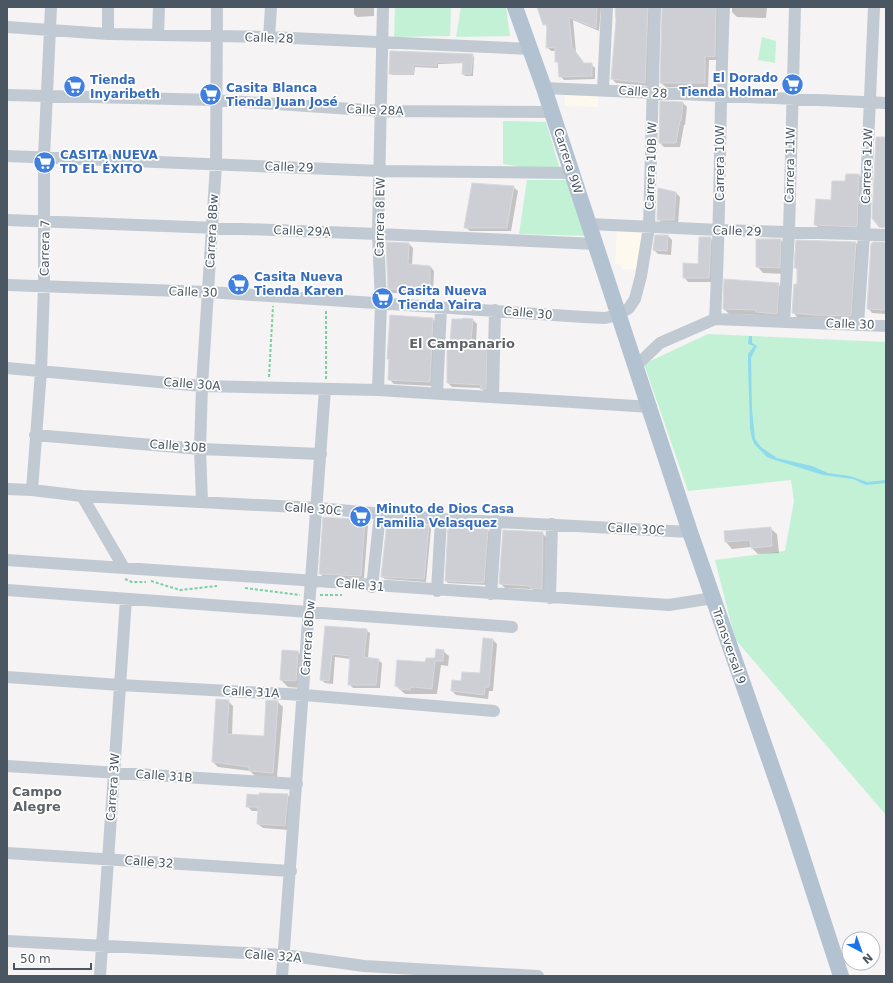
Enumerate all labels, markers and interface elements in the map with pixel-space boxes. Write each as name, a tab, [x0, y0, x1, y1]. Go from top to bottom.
street label: Calle 28	[244, 30, 294, 46]
place label: El Dorado Tienda Holmar	[679, 71, 778, 99]
supermarket icon: El Dorado Tienda Holmar	[780, 72, 806, 98]
place label: Tienda Inyaribeth	[90, 73, 160, 101]
supermarket icon: Tienda Inyaribeth	[62, 74, 88, 100]
place label: Casita Blanca Tienda Juan José	[226, 81, 338, 109]
supermarket icon: Casita Blanca Tienda Juan José	[197, 82, 223, 108]
street label: Calle 28	[618, 83, 668, 101]
street label: Calle 28A	[346, 102, 405, 118]
street label: Carrera 10B W	[642, 122, 660, 210]
street label: Carrera 10W	[713, 125, 727, 201]
street label: Carrera 9W	[551, 126, 585, 196]
street label: Carrera 11W	[782, 127, 798, 203]
street label: Carrera 12W	[859, 128, 875, 204]
place label: CASITA NUEVA TD EL ÉXITO	[60, 148, 158, 176]
supermarket icon: CASITA NUEVA TD EL ÉXITO	[32, 149, 58, 175]
street label: Calle 29	[264, 159, 314, 175]
street label: Carrera 8 EW	[372, 177, 388, 257]
street label: Carrera 8Bw	[203, 193, 221, 268]
street label: Carrera 7	[38, 220, 52, 276]
street label: Calle 29A	[273, 223, 332, 239]
street label: Calle 29	[712, 223, 762, 239]
place label: Casita Nueva Tienda Karen	[254, 270, 344, 298]
supermarket icon: Casita Nueva Tienda Karen	[225, 271, 251, 297]
street label: Calle 30	[168, 284, 218, 300]
place label: Casita Nueva Tienda Yaira	[398, 284, 487, 312]
supermarket icon: Casita Nueva Tienda Yaira	[370, 285, 396, 311]
street label: Calle 30	[503, 304, 553, 322]
street label: Calle 30	[825, 316, 875, 332]
district label: El Campanario	[409, 336, 515, 351]
street label: Calle 30A	[163, 375, 222, 393]
street label: Calle 30B	[149, 437, 207, 455]
street label: Calle 30C	[284, 500, 342, 518]
place label: Minuto de Dios Casa Familia Velasquez	[376, 502, 514, 530]
supermarket icon: Minuto de Dios Casa Familia Velasquez	[347, 503, 373, 529]
street label: Calle 30C	[607, 521, 665, 537]
street label: Calle 31	[335, 576, 385, 594]
street label: Carrera 8Dw	[298, 600, 318, 676]
street label: Transversal 9	[709, 605, 749, 686]
street label: Calle 31A	[222, 684, 281, 701]
street label: Carrera 3W	[104, 752, 122, 821]
street label: Calle 31B	[135, 767, 193, 785]
district label: Campo Alegre	[12, 784, 62, 814]
street label: Calle 32	[124, 853, 174, 871]
north arrow	[841, 931, 881, 971]
scale bar	[14, 945, 91, 971]
street label: Calle 32A	[244, 947, 303, 965]
text: N	[859, 950, 875, 966]
text: 50 m	[20, 952, 51, 966]

